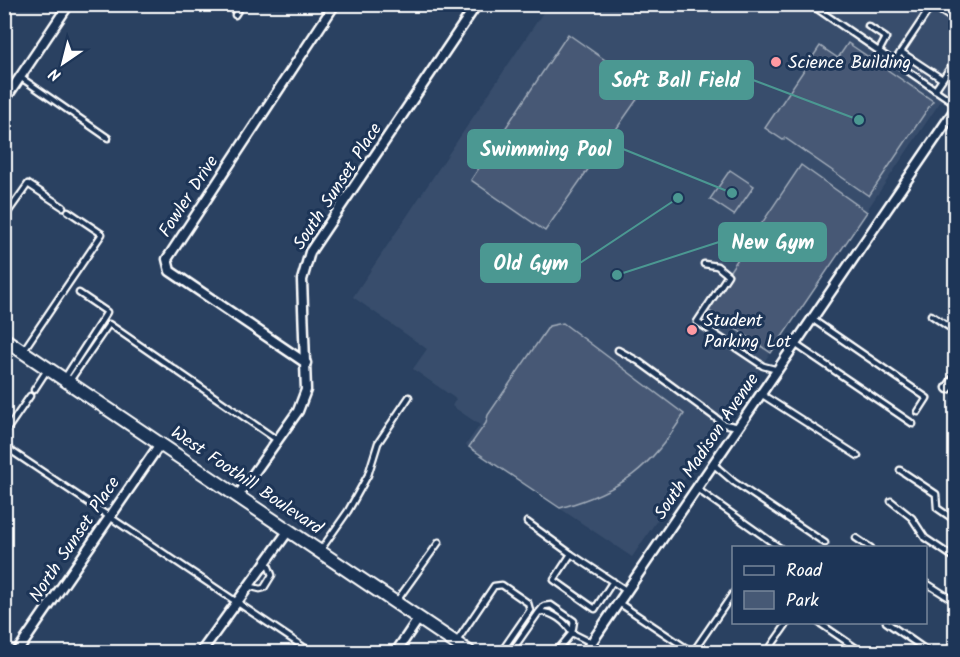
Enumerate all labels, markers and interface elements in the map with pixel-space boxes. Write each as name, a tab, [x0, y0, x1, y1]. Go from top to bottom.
north arrow	[33, 33, 93, 93]
place label: Science Building	[788, 49, 911, 78]
marker: Science Building	[769, 55, 783, 69]
text: N	[44, 61, 67, 87]
callout: Soft Ball Field	[600, 61, 753, 99]
text: Soft Ball Field	[612, 66, 741, 98]
street label: South Sunset Place	[286, 117, 390, 256]
callout: Swimming Pool	[468, 130, 623, 168]
text: Swimming Pool	[480, 135, 612, 167]
street label: Fowler Drive	[152, 150, 227, 244]
callout: New Gym	[719, 223, 826, 261]
text: New Gym	[732, 228, 815, 260]
callout: Old Gym	[481, 244, 580, 282]
text: Old Gym	[494, 249, 568, 281]
place label: Student Parking Lot	[704, 307, 792, 357]
marker: Student Parking Lot	[685, 323, 699, 337]
street label: South Madison Avenue	[647, 368, 767, 526]
street label: West Foothill Boulevard	[164, 419, 329, 544]
street label: North Sunset Place	[22, 471, 128, 609]
legend	[732, 546, 927, 624]
text: Road	[786, 557, 823, 586]
text: Park	[786, 587, 819, 616]

